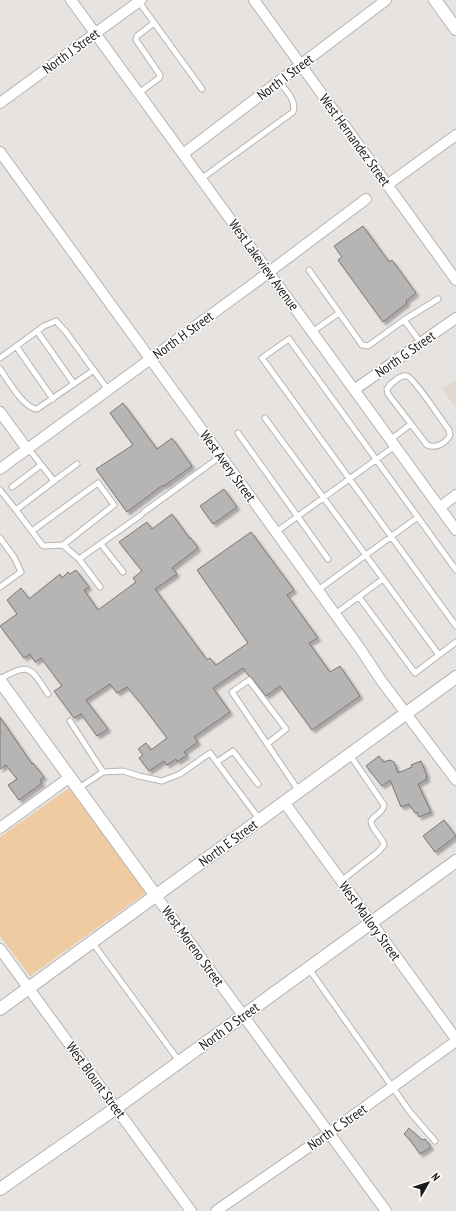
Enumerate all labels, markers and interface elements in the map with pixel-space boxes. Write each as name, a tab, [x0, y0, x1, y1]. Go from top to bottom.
street label: North J Street	[39, 24, 103, 78]
street label: North I Street	[253, 50, 317, 104]
street label: West Hernandez Street	[315, 90, 395, 190]
street label: West Lakeview Avenue	[225, 216, 303, 314]
street label: North H Street	[149, 307, 217, 363]
street label: North G Street	[371, 327, 439, 381]
street label: West Avery Street	[196, 427, 260, 505]
street label: North E Street	[195, 815, 261, 870]
street label: West Mallory Street	[335, 878, 405, 964]
street label: West Moreno Street	[158, 902, 228, 990]
street label: North D Street	[195, 998, 263, 1054]
street label: West Blount Street	[62, 1038, 130, 1122]
street label: North C Street	[304, 1100, 370, 1154]
north arrow	[408, 1163, 448, 1203]
text: N	[428, 1170, 443, 1183]

